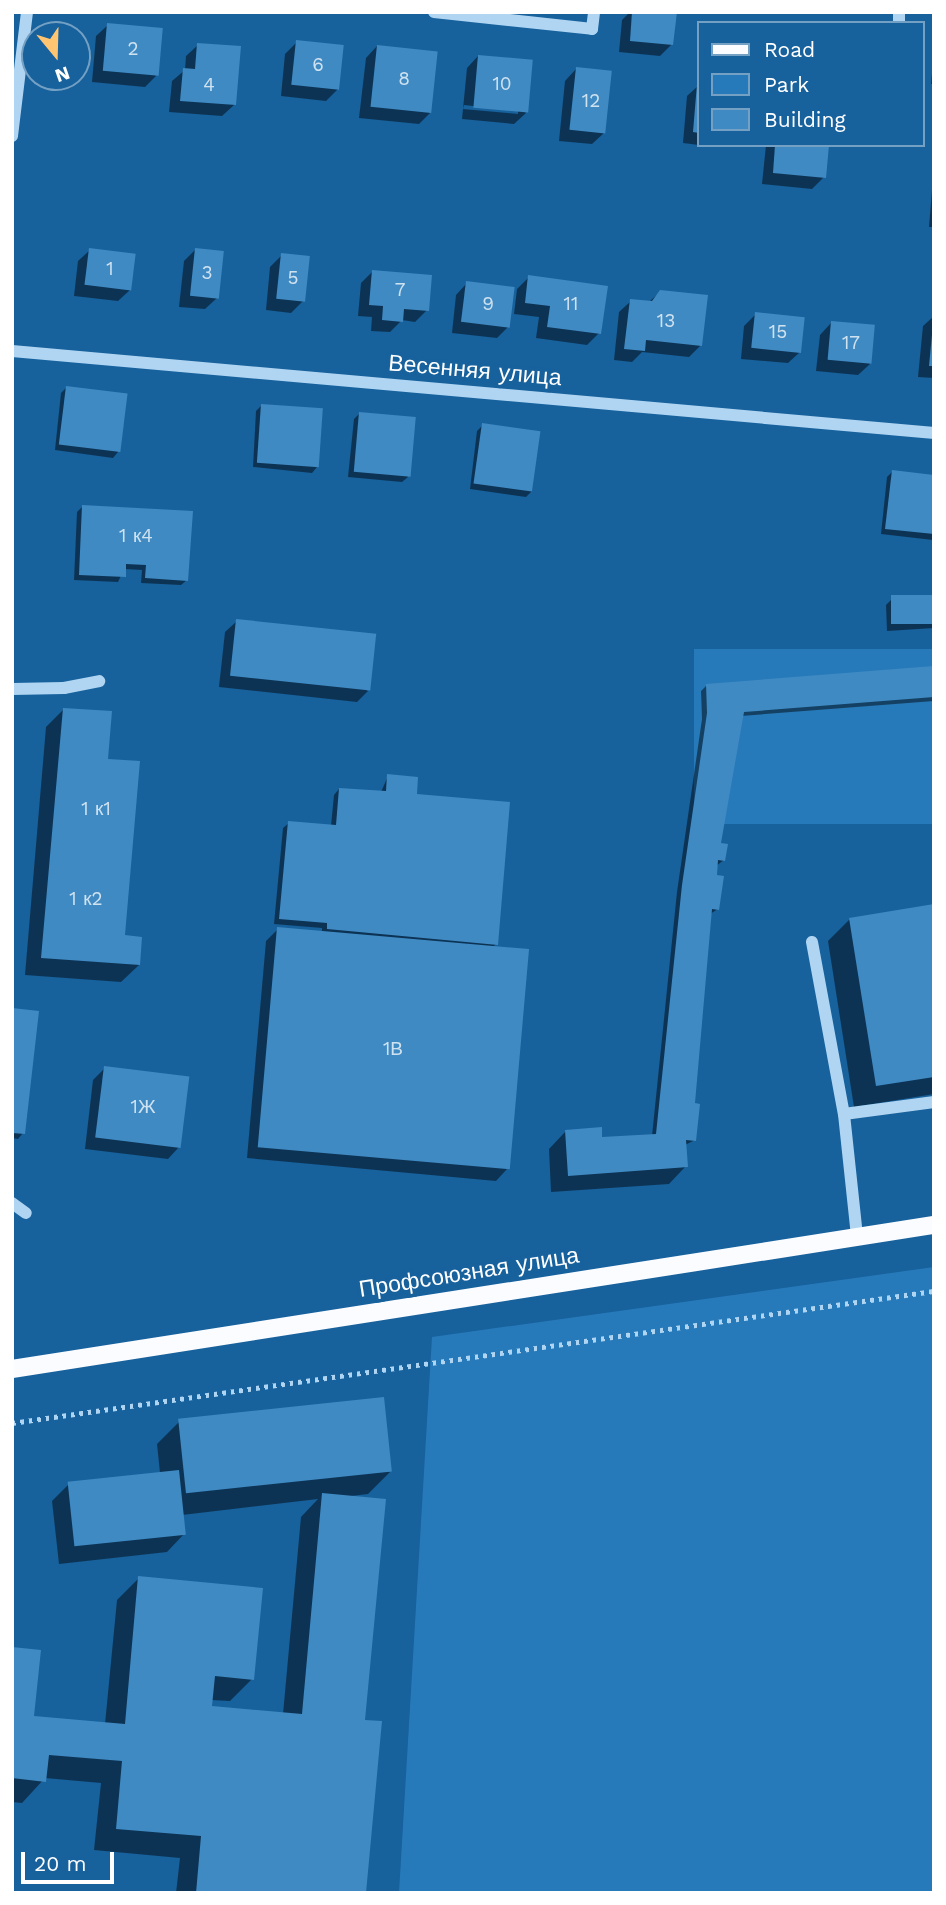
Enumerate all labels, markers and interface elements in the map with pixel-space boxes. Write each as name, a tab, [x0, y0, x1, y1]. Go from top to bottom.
north arrow	[21, 21, 91, 91]
legend	[698, 21, 925, 147]
text: Road	[764, 37, 815, 62]
house number: 2	[127, 38, 139, 60]
house number: 6	[312, 54, 324, 76]
text: N	[52, 61, 73, 88]
house number: 8	[398, 68, 410, 90]
text: Park	[764, 72, 809, 97]
house number: 10	[492, 73, 512, 95]
house number: 4	[203, 74, 215, 96]
house number: 12	[582, 90, 600, 112]
text: Building	[764, 107, 846, 132]
house number: 1	[106, 258, 114, 280]
house number: 3	[201, 262, 213, 284]
house number: 5	[287, 267, 299, 289]
house number: 7	[395, 279, 405, 301]
house number: 9	[482, 293, 494, 315]
house number: 11	[564, 293, 578, 315]
house number: 13	[657, 310, 675, 332]
house number: 15	[769, 321, 787, 343]
house number: 17	[842, 332, 860, 354]
street label: Весенняя улица	[387, 350, 563, 392]
house number: 1 к4	[119, 525, 153, 547]
house number: 1 к1	[81, 798, 111, 820]
house number: 1 к2	[69, 888, 103, 910]
house number: 1В	[383, 1038, 403, 1060]
house number: 1Ж	[131, 1096, 155, 1118]
street label: Профсоюзная улица	[357, 1242, 581, 1304]
scale bar	[24, 1839, 117, 1883]
text: 20 m	[34, 1851, 86, 1876]

